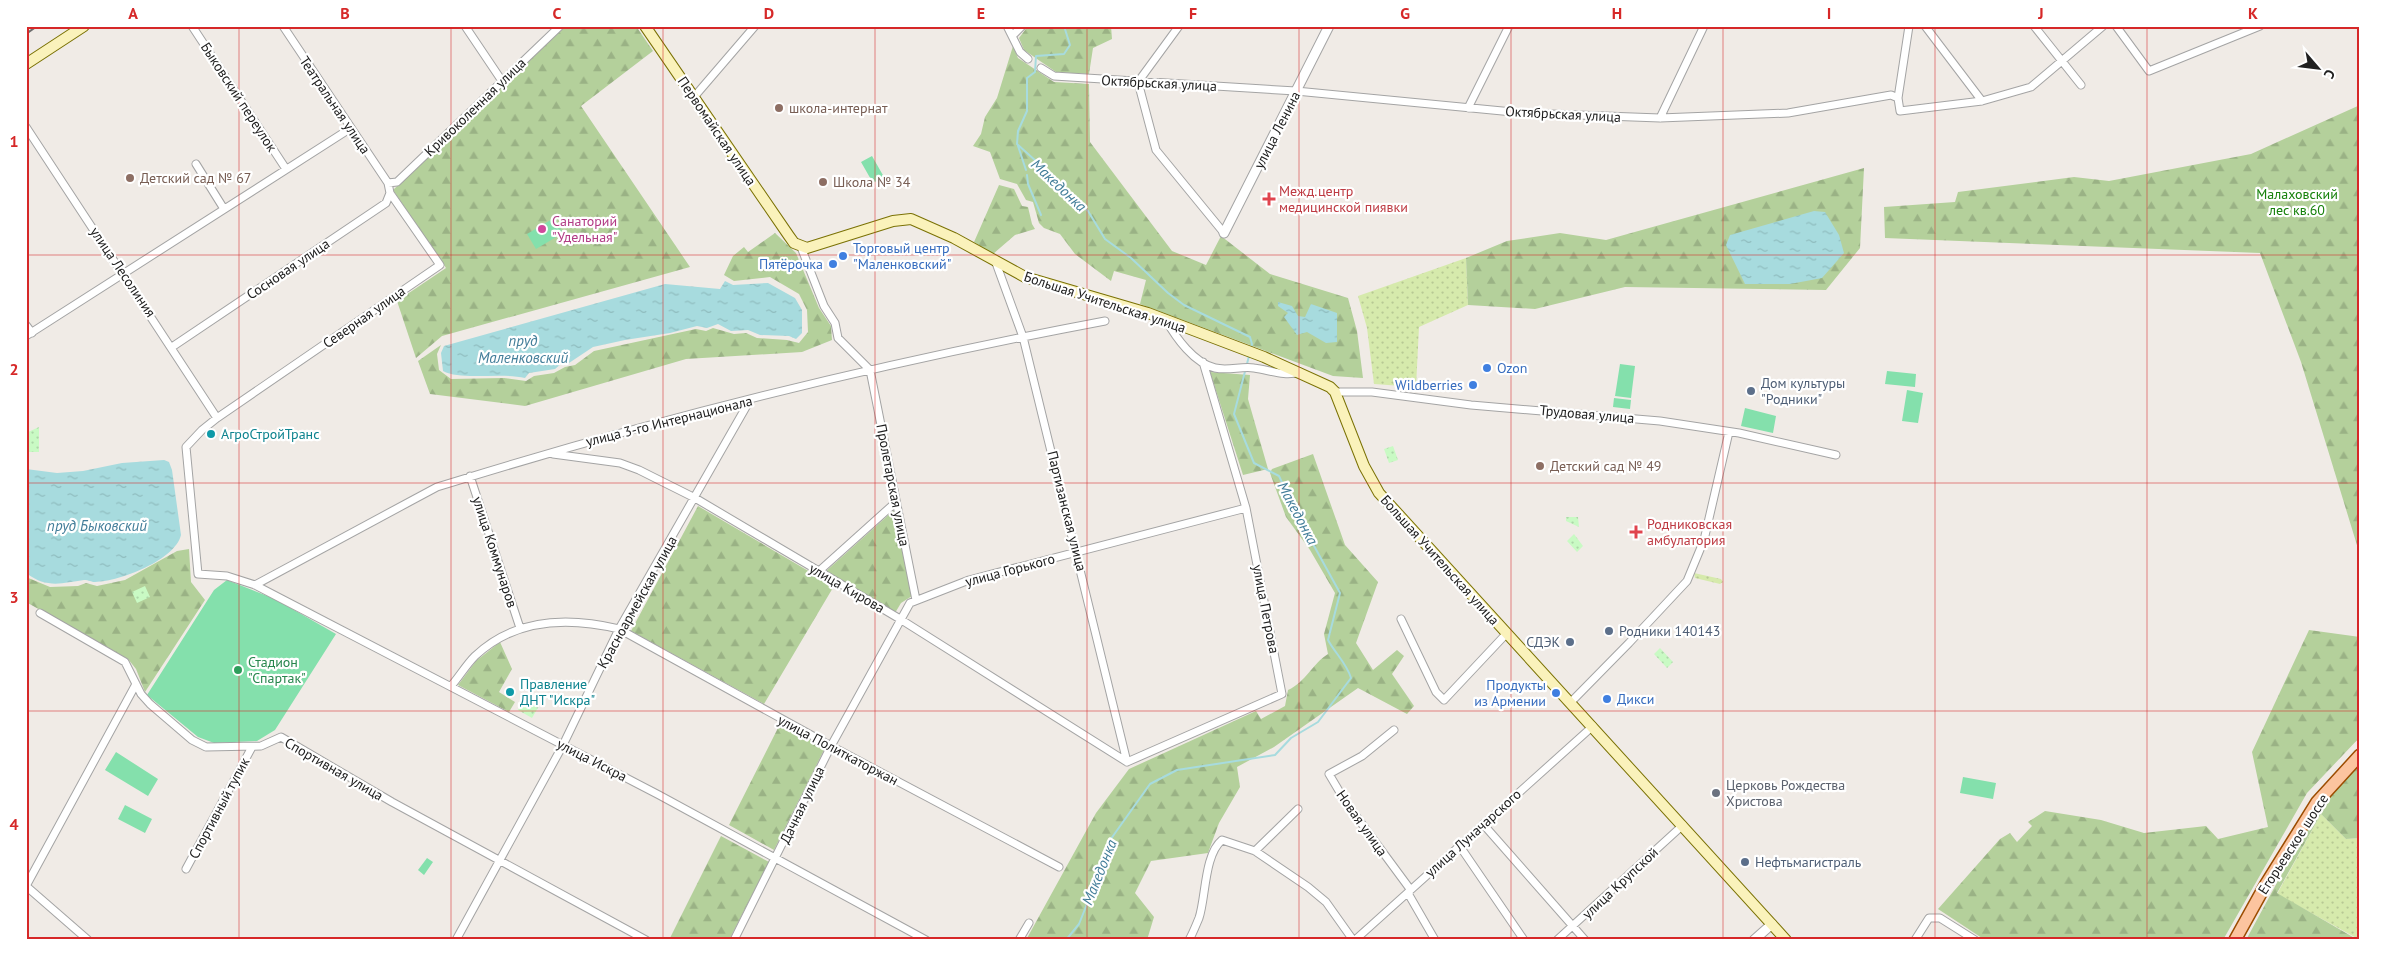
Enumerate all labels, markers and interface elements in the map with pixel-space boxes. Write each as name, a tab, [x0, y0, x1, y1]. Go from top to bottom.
text: A	[128, 3, 138, 23]
text: B	[340, 3, 350, 23]
text: C	[553, 3, 562, 23]
text: D	[764, 3, 774, 23]
text: E	[977, 3, 985, 23]
text: F	[1189, 3, 1197, 23]
text: G	[1400, 3, 1410, 23]
text: H	[1612, 3, 1622, 23]
text: I	[1827, 3, 1831, 23]
text: J	[2037, 3, 2044, 23]
text: K	[2248, 3, 2258, 23]
street label: Быковский переулок	[197, 39, 281, 155]
north arrow	[2294, 42, 2344, 92]
street label: Театральная улица	[296, 53, 374, 157]
street label: Кривоколенная улица	[420, 54, 530, 160]
text: С	[2320, 66, 2339, 82]
street label: Октябрьская улица	[1101, 71, 1217, 95]
street label: Первомайская улица	[674, 73, 760, 189]
street label: улица Ленина	[1250, 88, 1304, 172]
place label: школа-интернат	[789, 99, 888, 117]
marker: школа-интернат	[773, 102, 785, 114]
street label: Октябрьская улица	[1505, 102, 1621, 126]
text: 1	[9, 131, 19, 151]
water label: Македонка	[1027, 155, 1091, 216]
place label: Детский сад № 67	[140, 169, 251, 187]
marker: Детский сад № 67	[124, 172, 136, 184]
place label: Школа № 34	[833, 173, 911, 191]
marker: Школа № 34	[817, 176, 829, 188]
place label: Межд.центр медицинской пиявки	[1279, 182, 1408, 216]
park label: Малаховский лес кв.60	[2256, 185, 2338, 219]
marker: Межд.центр медицинской пиявки	[1263, 193, 1275, 205]
place label: Санаторий "Удельная"	[552, 212, 617, 246]
street label: улица Лесолиния	[86, 223, 160, 321]
marker: Санаторий "Удельная"	[536, 223, 548, 235]
street label: Сосновая улица	[243, 235, 333, 303]
place label: Торговый центр "Маленковский"	[853, 239, 951, 273]
marker: Торговый центр "Маленковский"	[837, 250, 849, 262]
place label: Пятёрочка	[759, 255, 823, 273]
marker: Пятёрочка	[827, 258, 839, 270]
street label: Большая Учительская улица	[1022, 267, 1188, 337]
street label: Северная улица	[319, 282, 409, 352]
water label: пруд Маленковский	[478, 331, 568, 367]
text: 2	[9, 359, 19, 379]
place label: Ozon	[1497, 359, 1527, 377]
marker: Ozon	[1481, 362, 1493, 374]
place label: Дом культуры "Родники"	[1761, 374, 1845, 408]
place label: Wildberries	[1395, 376, 1463, 394]
marker: Wildberries	[1467, 379, 1479, 391]
marker: Дом культуры "Родники"	[1745, 385, 1757, 397]
street label: улица 3-го Интернационала	[584, 392, 754, 450]
street label: Трудовая улица	[1539, 401, 1635, 427]
street label: Пролетарская улица	[872, 422, 914, 548]
place label: АгроСтройТранс	[221, 425, 319, 443]
marker: АгроСтройТранс	[205, 428, 217, 440]
street label: Партизанская улица	[1043, 449, 1091, 573]
place label: Детский сад № 49	[1550, 457, 1661, 475]
marker: Детский сад № 49	[1534, 460, 1546, 472]
water label: Македонка	[1273, 478, 1323, 548]
street label: Большая Учительская улица	[1377, 491, 1503, 629]
street label: улица Коммунаров	[469, 494, 521, 610]
place label: Родниковская амбулатория	[1647, 515, 1732, 549]
water label: пруд Быковский	[47, 516, 147, 535]
marker: Родниковская амбулатория	[1629, 525, 1643, 539]
street label: Красноармейская улица	[593, 533, 681, 671]
street label: улица Горького	[963, 549, 1057, 591]
street label: улица Кирова	[806, 559, 888, 617]
street label: улица Петрова	[1249, 563, 1283, 655]
text: 3	[9, 587, 19, 607]
place label: Родники 140143	[1619, 622, 1720, 640]
marker: Родники 140143	[1603, 625, 1615, 637]
place label: СДЭК	[1526, 633, 1560, 651]
marker: СДЭК	[1564, 636, 1576, 648]
place label: Стадион "Спартак"	[248, 653, 306, 687]
marker: Стадион "Спартак"	[232, 664, 244, 676]
place label: Правление ДНТ "Искра"	[520, 675, 595, 709]
place label: Продукты из Армении	[1474, 676, 1546, 710]
marker: Правление ДНТ "Искра"	[504, 686, 516, 698]
marker: Продукты из Армении	[1550, 687, 1562, 699]
place label: Дикси	[1617, 690, 1655, 708]
marker: Дикси	[1601, 693, 1613, 705]
street label: улица Политкаторжан	[775, 711, 901, 789]
street label: Спортивная улица	[281, 733, 387, 805]
street label: улица Искра	[554, 735, 630, 785]
street label: Спортивный тупик	[185, 754, 253, 862]
street label: Дачная улица	[776, 763, 828, 847]
place label: Церковь Рождества Христова	[1726, 776, 1845, 810]
street label: улица Луначарского	[1421, 785, 1525, 881]
street label: Новая улица	[1333, 786, 1391, 860]
marker: Церковь Рождества Христова	[1710, 787, 1722, 799]
street label: Егорьевское шоссе	[2254, 790, 2332, 898]
text: 4	[9, 814, 19, 834]
water label: Македонка	[1077, 836, 1121, 907]
street label: улица Крупской	[1578, 843, 1662, 923]
place label: Нефтьмагистраль	[1755, 853, 1862, 871]
marker: Нефтьмагистраль	[1739, 856, 1751, 868]

